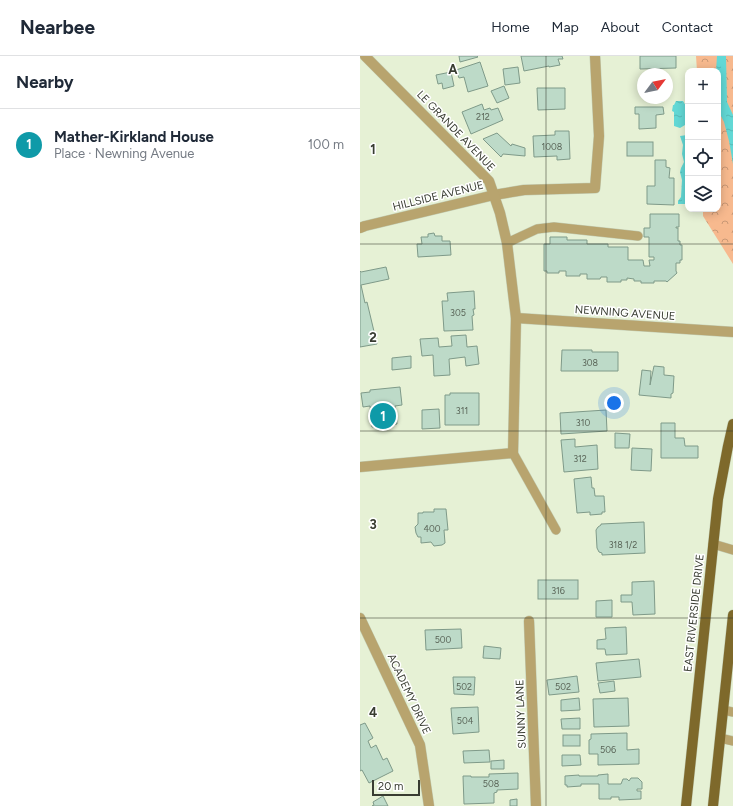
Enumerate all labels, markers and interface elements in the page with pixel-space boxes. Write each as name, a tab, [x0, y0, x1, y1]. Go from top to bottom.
text: Nearbee	[20, 16, 95, 39]
text: Home	[491, 19, 530, 36]
text: Map	[552, 19, 579, 36]
text: About	[601, 19, 640, 36]
text: Contact	[662, 19, 713, 36]
text: A	[448, 62, 458, 77]
north arrow	[637, 68, 673, 104]
map controls	[685, 68, 721, 212]
button: +	[685, 68, 721, 104]
text: Nearby	[16, 72, 74, 92]
street label: LE GRANDE AVENUE	[414, 88, 498, 174]
button: −	[685, 104, 721, 140]
house number: 212	[476, 111, 490, 122]
text: Mather-Kirkland House	[54, 128, 214, 146]
text: 1	[26, 137, 32, 152]
text: 100 m	[308, 137, 344, 152]
button: locate	[685, 140, 721, 176]
house number: 1008	[542, 141, 563, 152]
text: 1	[370, 142, 376, 157]
text: Place · Newning Avenue	[54, 146, 194, 161]
button: layers	[685, 176, 721, 212]
street label: HILLSIDE AVENUE	[391, 178, 485, 214]
street label: NEWNING AVENUE	[574, 303, 676, 323]
house number: 305	[450, 307, 466, 318]
text: 2	[369, 330, 377, 345]
house number: 308	[582, 357, 599, 368]
your location	[604, 393, 624, 413]
pin: 1	[370, 401, 396, 431]
house number: 311	[456, 405, 468, 416]
house number: 310	[576, 417, 590, 428]
house number: 312	[573, 453, 587, 464]
text: 3	[369, 517, 377, 532]
house number: 400	[423, 523, 441, 534]
house number: 318 1/2	[609, 539, 637, 550]
street label: EAST RIVERSIDE DRIVE	[681, 553, 707, 673]
house number: 316	[551, 585, 565, 596]
house number: 500	[435, 634, 452, 645]
street label: ACADEMY DRIVE	[385, 652, 433, 736]
street label: SUNNY LANE	[513, 679, 529, 749]
house number: 502	[456, 681, 472, 692]
house number: 502	[555, 681, 571, 692]
text: 4	[369, 705, 377, 720]
house number: 504	[457, 715, 474, 726]
house number: 506	[600, 744, 616, 755]
scale bar	[372, 778, 420, 797]
house number: 508	[483, 778, 500, 789]
text: 20 m	[378, 780, 403, 793]

